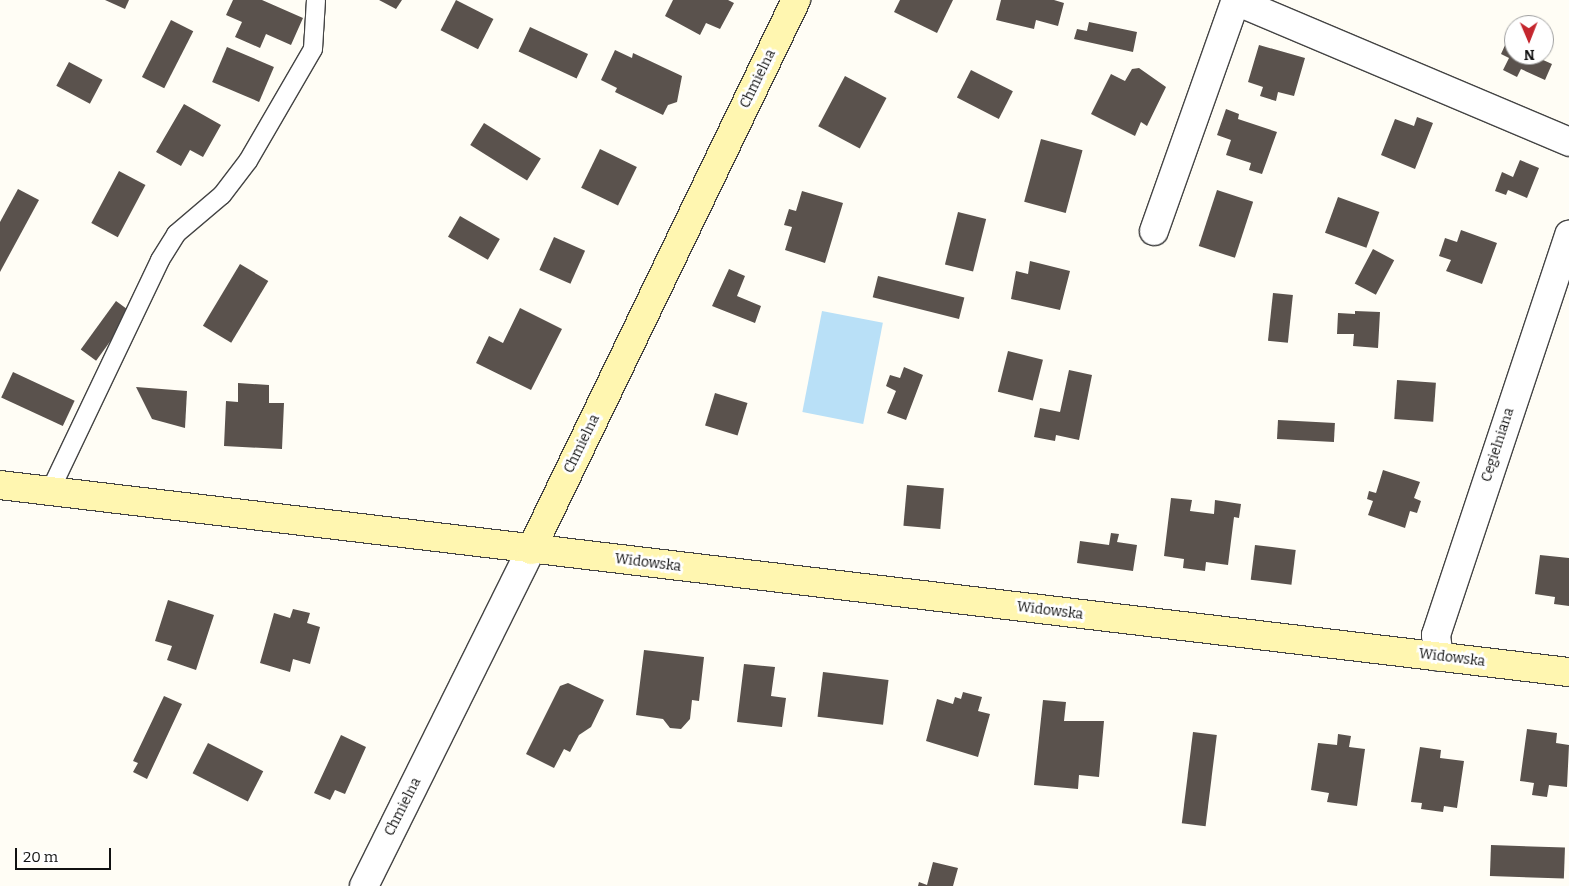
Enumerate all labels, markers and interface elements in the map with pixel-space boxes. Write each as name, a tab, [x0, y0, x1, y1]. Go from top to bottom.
north arrow	[1504, 15, 1554, 65]
text: N	[1524, 46, 1535, 63]
street label: Chmielna	[737, 47, 779, 111]
street label: Cegielniana	[1478, 406, 1518, 484]
street label: Chmielna	[561, 412, 603, 476]
street label: Widowska	[614, 551, 682, 575]
street label: Widowska	[1016, 599, 1084, 623]
street label: Widowska	[1418, 646, 1486, 670]
street label: Chmielna	[381, 775, 425, 839]
scale bar	[18, 838, 114, 870]
text: 20 m	[23, 848, 58, 866]

